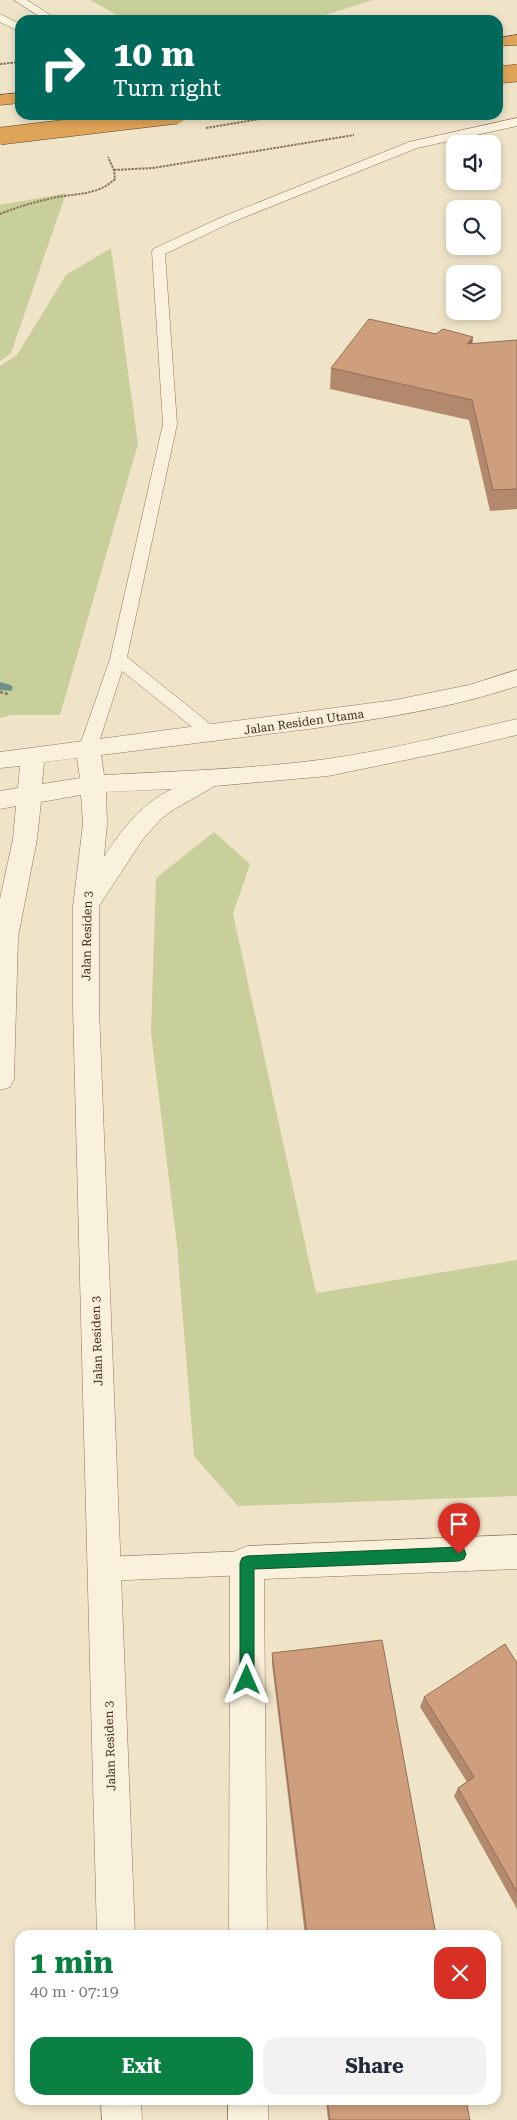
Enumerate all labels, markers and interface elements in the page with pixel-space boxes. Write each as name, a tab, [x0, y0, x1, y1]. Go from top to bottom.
text: 10 m	[113, 34, 195, 75]
icon: right	[30, 35, 95, 100]
text: Turn right	[113, 76, 221, 101]
map controls	[446, 135, 501, 320]
button: sound	[446, 135, 501, 190]
button: search	[446, 200, 501, 255]
button: layers	[446, 265, 501, 320]
street label: Jalan Residen Utama	[243, 707, 365, 737]
street label: Jalan Residen 3	[79, 891, 95, 981]
street label: Jalan Residen 3	[88, 1295, 106, 1386]
pin	[438, 1503, 480, 1554]
icon: arrive	[445, 1510, 473, 1538]
position arrow	[220, 1653, 272, 1705]
street label: Jalan Residen 3	[101, 1700, 119, 1791]
text: 1 min	[30, 1945, 113, 1980]
button: close	[434, 1947, 486, 1999]
text: 40 m · 07:19	[30, 1982, 119, 2001]
button: Exit	[30, 2037, 253, 2095]
button: Share	[263, 2037, 486, 2095]

